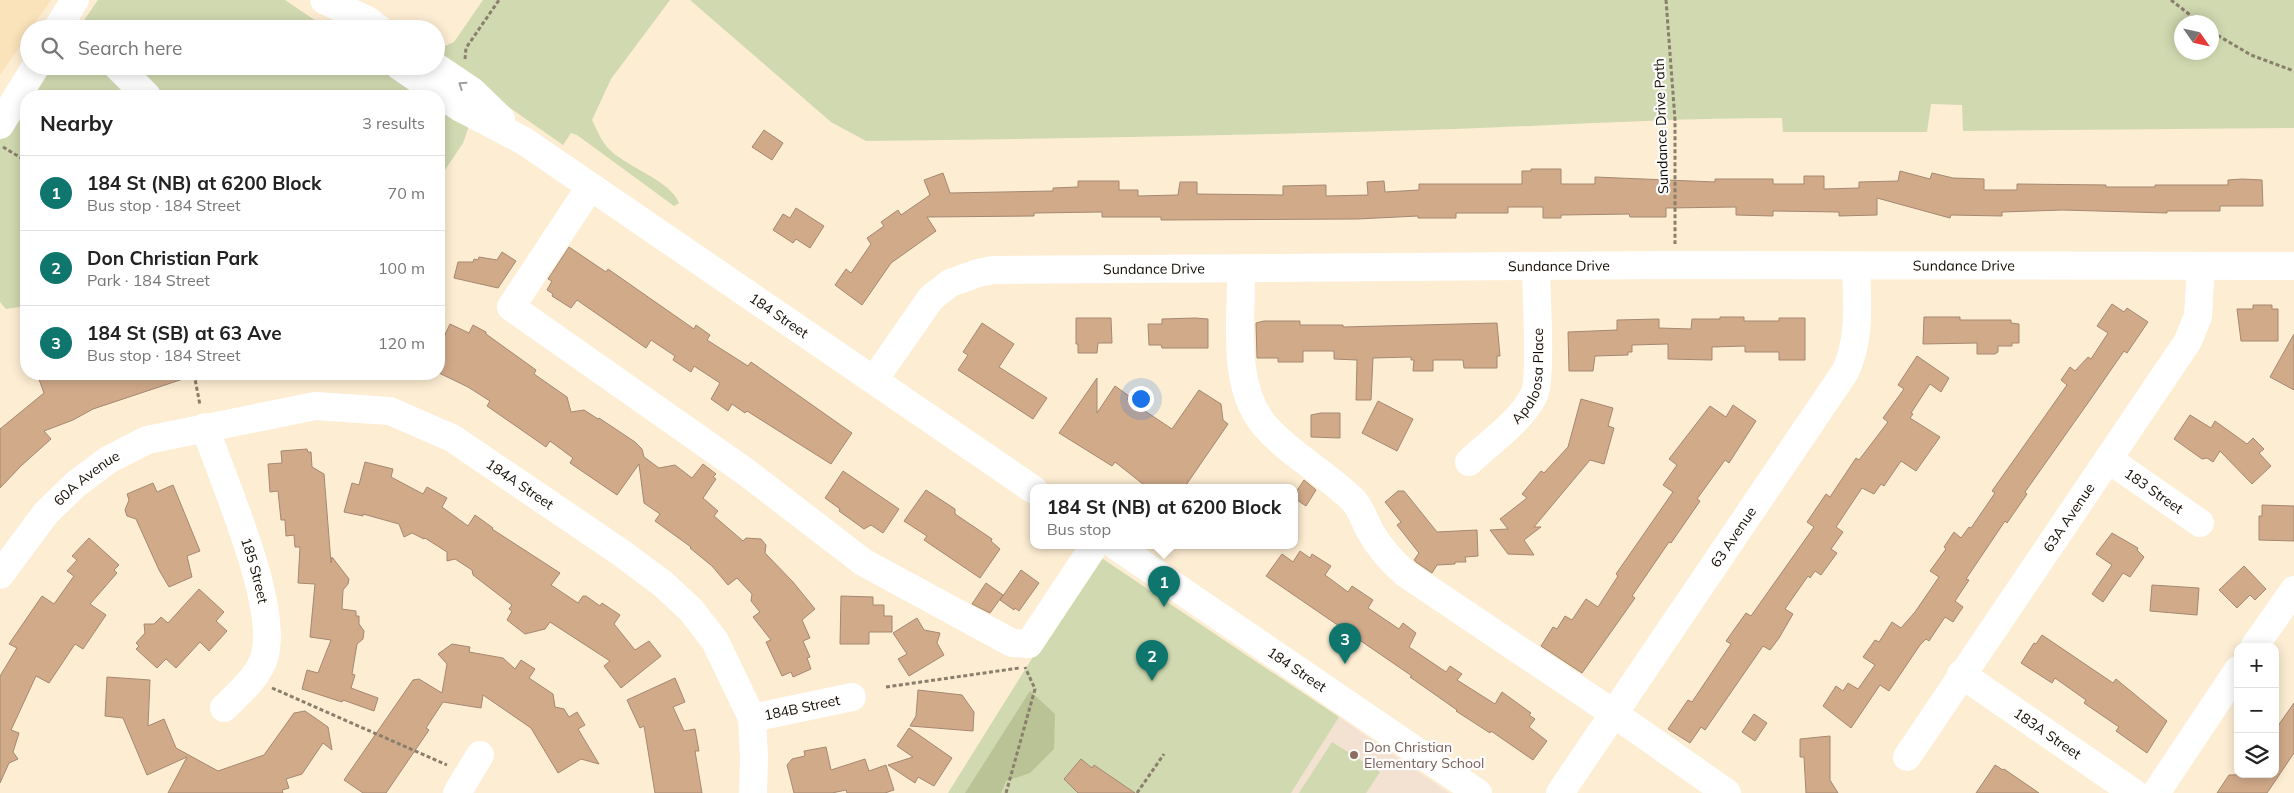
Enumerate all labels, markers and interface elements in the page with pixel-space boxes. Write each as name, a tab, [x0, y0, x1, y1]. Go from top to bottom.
north arrow	[2174, 15, 2219, 60]
search box	[20, 20, 445, 75]
icon: search	[38, 34, 66, 62]
text: Search here	[78, 36, 182, 60]
street label: Sundance Drive Path	[1650, 58, 1672, 194]
one-way arrow	[458, 82, 468, 91]
text: Nearby	[40, 110, 113, 136]
text: 3 results	[362, 113, 425, 133]
text: 184 St (NB) at 6200 Block	[87, 171, 322, 195]
text: 1	[51, 183, 61, 203]
text: 70 m	[388, 183, 425, 203]
text: Bus stop · 184 Street	[87, 195, 241, 215]
text: Don Christian Park	[87, 246, 258, 270]
street label: Sundance Drive	[1508, 256, 1610, 275]
street label: Sundance Drive	[1913, 256, 2015, 275]
text: 2	[51, 258, 61, 278]
text: 100 m	[378, 258, 425, 278]
street label: Sundance Drive	[1103, 259, 1205, 278]
text: Park · 184 Street	[87, 270, 210, 290]
street label: 184 Street	[746, 289, 812, 342]
text: 184 St (SB) at 63 Ave	[87, 321, 282, 345]
street label: Apaloosa Place	[1508, 328, 1547, 428]
text: 3	[51, 333, 61, 353]
text: 120 m	[378, 333, 425, 353]
text: Bus stop · 184 Street	[87, 345, 241, 365]
your location	[1128, 386, 1154, 412]
street label: 60A Avenue	[50, 447, 123, 510]
street label: 184A Street	[483, 455, 557, 513]
street label: 183 Street	[2121, 464, 2187, 518]
street label: 63A Avenue	[2039, 480, 2098, 556]
popup	[1030, 484, 1298, 549]
text: 184 St (NB) at 6200 Block	[1047, 495, 1281, 519]
street label: 63 Avenue	[1706, 503, 1760, 571]
text: Bus stop	[1047, 519, 1111, 539]
street label: 185 Street	[237, 535, 272, 605]
pin: 1	[1148, 566, 1180, 607]
pin: 3	[1329, 623, 1361, 664]
pin: 2	[1136, 640, 1168, 681]
street label: 184 Street	[1264, 643, 1330, 696]
map controls	[2234, 643, 2279, 778]
button: +	[2234, 643, 2279, 688]
button: −	[2234, 688, 2279, 733]
street label: 184B Street	[762, 691, 842, 724]
street label: 183A Street	[2010, 704, 2085, 763]
button: layers	[2234, 733, 2279, 778]
place label: Don Christian Elementary School	[1364, 738, 1484, 772]
marker: Don Christian Elementary School	[1348, 749, 1360, 761]

